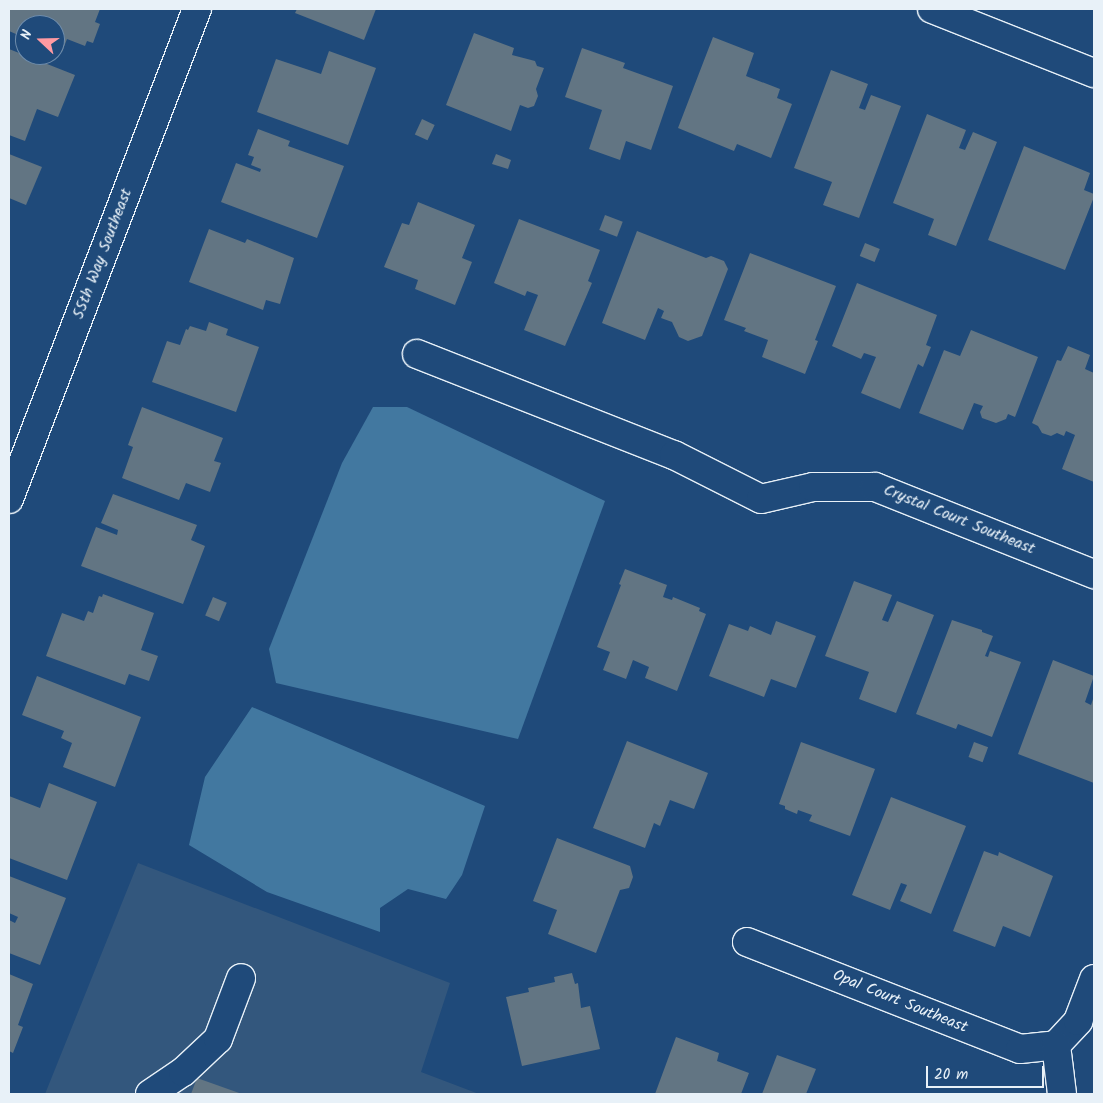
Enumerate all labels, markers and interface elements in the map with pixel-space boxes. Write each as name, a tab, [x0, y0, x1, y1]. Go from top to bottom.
north arrow	[15, 15, 65, 65]
text: N	[15, 27, 39, 43]
street label: 55th Way Southeast	[69, 186, 137, 322]
street label: Crystal Court Southeast	[880, 481, 1038, 559]
street label: Opal Court Southeast	[830, 966, 970, 1038]
scale bar	[928, 1056, 1046, 1088]
text: 20 m	[934, 1063, 968, 1087]

